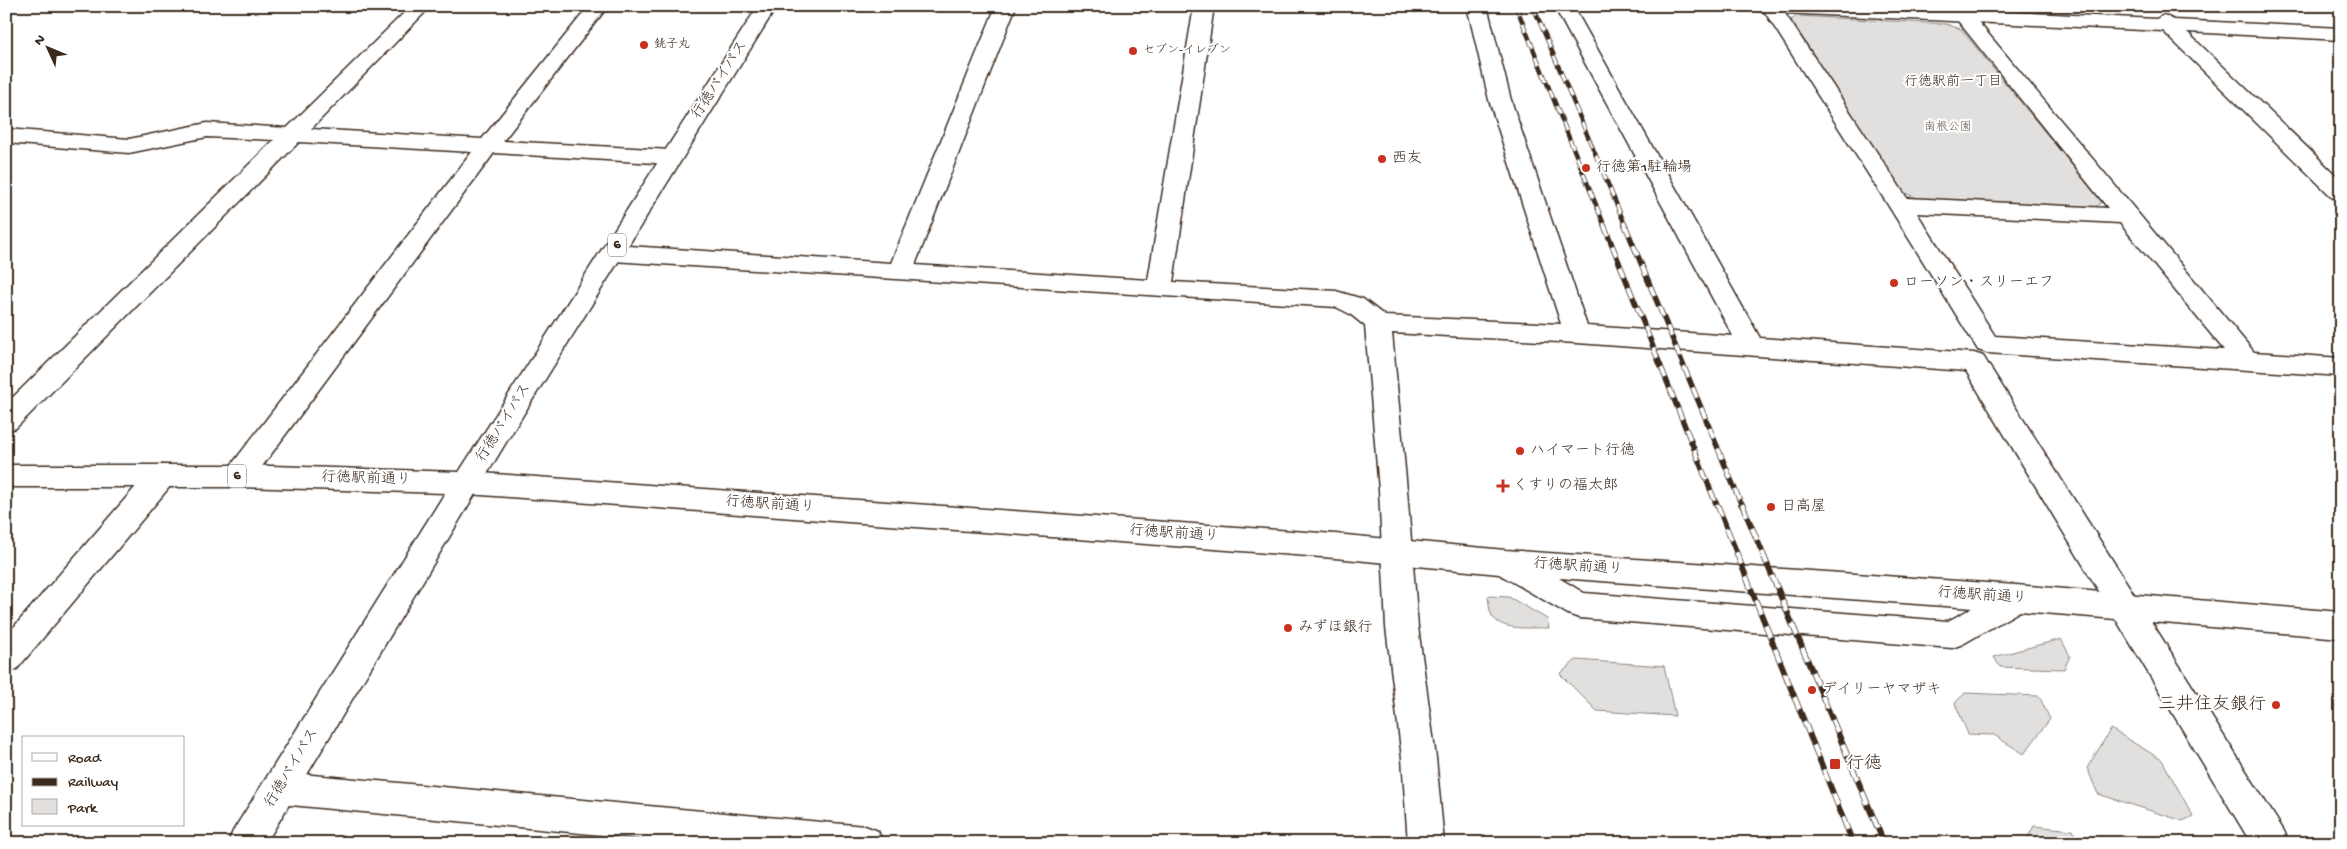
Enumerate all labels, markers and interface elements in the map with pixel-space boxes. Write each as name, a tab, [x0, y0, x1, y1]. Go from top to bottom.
north arrow	[22, 22, 72, 72]
text: N	[31, 32, 50, 50]
place label: 銚子丸	[654, 37, 690, 52]
street label: 行徳バイパス	[687, 37, 752, 123]
marker: 銚子丸	[638, 39, 650, 51]
place label: セブン-イレブン	[1143, 43, 1231, 58]
marker: セブン-イレブン	[1127, 45, 1139, 57]
district label: 行徳駅前一丁目	[1904, 74, 2002, 91]
park label: 南根公園	[1924, 120, 1972, 135]
place label: 西友	[1392, 149, 1422, 168]
marker: 西友	[1376, 153, 1388, 165]
place label: 行徳第1駐輪場	[1596, 158, 1692, 177]
marker: 行徳第1駐輪場	[1580, 162, 1592, 174]
road number: 6	[608, 234, 626, 256]
place label: ローソン・スリーエフ	[1904, 274, 2054, 292]
marker: ローソン・スリーエフ	[1888, 277, 1900, 289]
street label: 行徳バイパス	[472, 380, 535, 466]
place label: ハイマート行徳	[1530, 441, 1635, 460]
marker: ハイマート行徳	[1514, 445, 1526, 457]
road number: 6	[228, 464, 246, 488]
street label: 行徳駅前通り	[321, 467, 411, 490]
place label: くすりの福太郎	[1513, 477, 1618, 495]
marker: くすりの福太郎	[1497, 480, 1509, 492]
street label: 行徳駅前通り	[724, 492, 816, 517]
place label: 日高屋	[1781, 497, 1826, 516]
marker: 日高屋	[1765, 501, 1777, 513]
street label: 行徳駅前通り	[1128, 521, 1220, 546]
street label: 行徳駅前通り	[1532, 554, 1624, 579]
street label: 行徳駅前通り	[1936, 583, 2028, 608]
place label: みずほ銀行	[1298, 619, 1372, 637]
marker: みずほ銀行	[1282, 622, 1294, 634]
place label: デイリーヤマザキ	[1822, 681, 1941, 699]
marker: デイリーヤマザキ	[1806, 684, 1818, 696]
place label: 三井住友銀行	[2158, 694, 2266, 716]
marker: 三井住友銀行	[2270, 699, 2282, 711]
street label: 行徳バイパス	[260, 724, 323, 811]
legend	[22, 736, 185, 826]
text: Road	[68, 750, 102, 768]
place label: 行徳	[1846, 753, 1882, 775]
marker: 行徳	[1828, 757, 1842, 771]
text: Railway	[68, 774, 119, 792]
text: Park	[67, 800, 98, 818]

